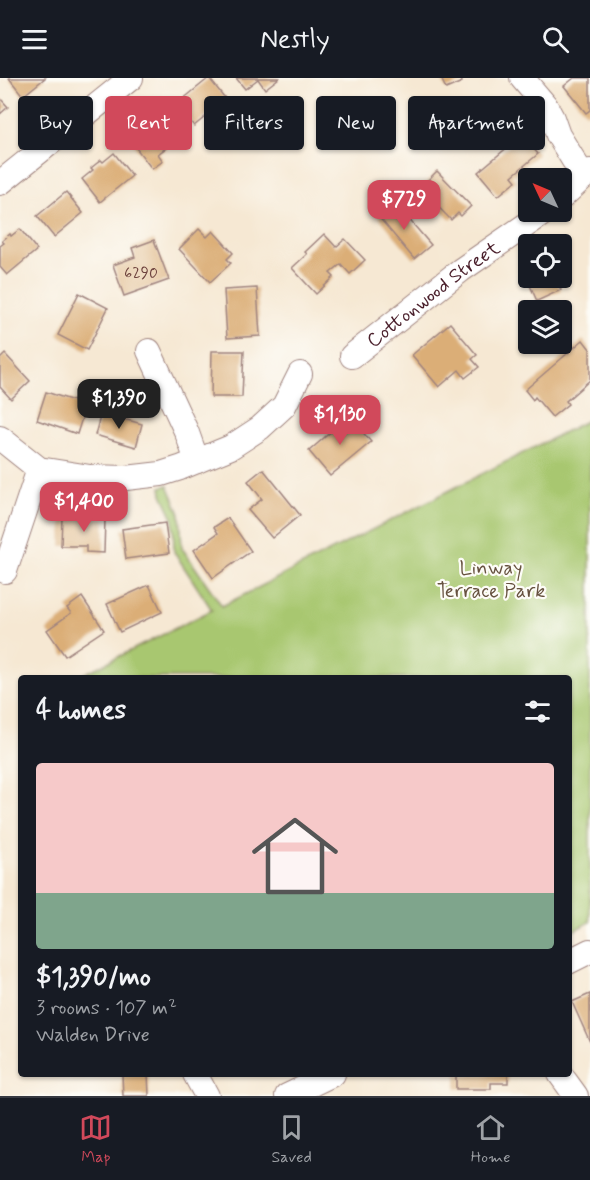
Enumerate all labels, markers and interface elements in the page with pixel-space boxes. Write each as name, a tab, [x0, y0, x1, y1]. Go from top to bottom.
text: Nestly	[260, 22, 330, 57]
icon: menu	[18, 23, 51, 56]
icon: search	[539, 23, 572, 56]
chip: Buy	[18, 96, 93, 150]
chip: Rent	[105, 96, 192, 150]
chip: Filters	[204, 96, 304, 150]
chip: New	[316, 96, 396, 150]
chip: Apartment	[408, 96, 545, 150]
north arrow	[518, 168, 572, 222]
map controls	[518, 168, 572, 354]
pin: $729	[368, 180, 440, 231]
text: $729	[382, 186, 427, 213]
button: locate	[518, 234, 572, 288]
street label: Cottonwood Street	[361, 235, 506, 355]
house number: 6290	[124, 263, 158, 284]
button: layers	[518, 300, 572, 354]
pin: $1,390	[70, 379, 168, 430]
text: $1,390	[91, 385, 147, 412]
pin: $1,130	[291, 395, 389, 446]
text: $1,130	[314, 401, 366, 428]
pin: $1,400	[35, 482, 133, 533]
text: $1,400	[54, 488, 114, 515]
park label: Linway Terrace Park	[437, 555, 545, 605]
text: 4 homes	[36, 694, 126, 728]
icon: filters	[521, 695, 554, 728]
icon: home	[241, 802, 349, 910]
text: $1,390/mo	[36, 961, 151, 995]
text: 3 rooms · 107 m²	[36, 995, 177, 1022]
text: Walden Drive	[36, 1022, 150, 1049]
tab: Map	[79, 1111, 112, 1168]
tab: Saved	[271, 1111, 312, 1168]
tab: Home	[471, 1111, 511, 1168]

